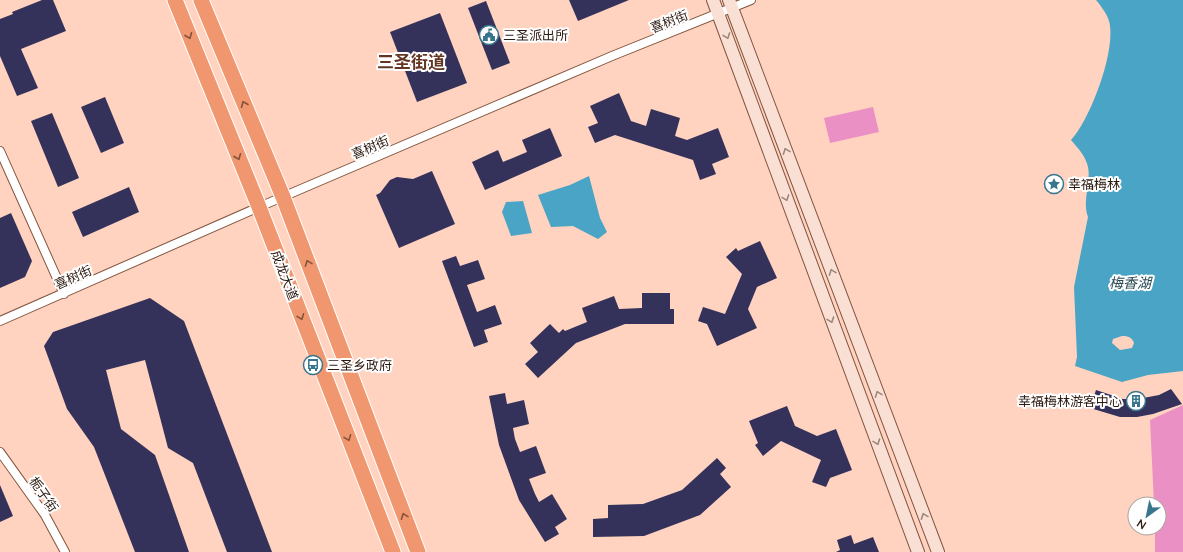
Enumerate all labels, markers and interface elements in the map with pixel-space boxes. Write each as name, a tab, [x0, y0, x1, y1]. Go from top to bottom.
street label: 喜树街	[648, 6, 690, 36]
public building icon: 三圣派出所	[478, 24, 500, 46]
place label: 三圣派出所	[503, 27, 568, 43]
one-way arrow	[185, 33, 193, 40]
one-way arrow	[722, 33, 730, 40]
district label: 三圣街道	[377, 51, 445, 72]
one-way arrow	[241, 100, 249, 108]
street label: 喜树街	[349, 132, 391, 162]
one-way arrow	[782, 147, 790, 154]
one-way arrow	[234, 153, 242, 160]
place icon: 幸福梅林	[1043, 173, 1065, 195]
place label: 幸福梅林	[1068, 176, 1120, 192]
one-way arrow	[782, 194, 790, 201]
street label: 成龙大道	[268, 248, 302, 302]
one-way arrow	[304, 260, 312, 267]
street label: 喜树街	[52, 262, 94, 292]
one-way arrow	[828, 269, 836, 276]
water label: 梅香湖	[1109, 274, 1153, 291]
one-way arrow	[297, 313, 305, 320]
one-way arrow	[827, 316, 835, 323]
bus stop icon: 三圣乡政府	[302, 354, 324, 376]
place label: 三圣乡政府	[327, 357, 392, 373]
one-way arrow	[874, 390, 882, 397]
building icon: 幸福梅林游客中心	[1125, 390, 1147, 412]
place label: 幸福梅林游客中心	[1018, 393, 1122, 409]
one-way arrow	[344, 434, 352, 441]
one-way arrow	[872, 438, 880, 445]
street label: 栀子街	[26, 473, 62, 515]
north arrow	[1127, 496, 1167, 536]
one-way arrow	[401, 512, 409, 519]
one-way arrow	[920, 512, 928, 519]
text: N	[1134, 517, 1148, 533]

